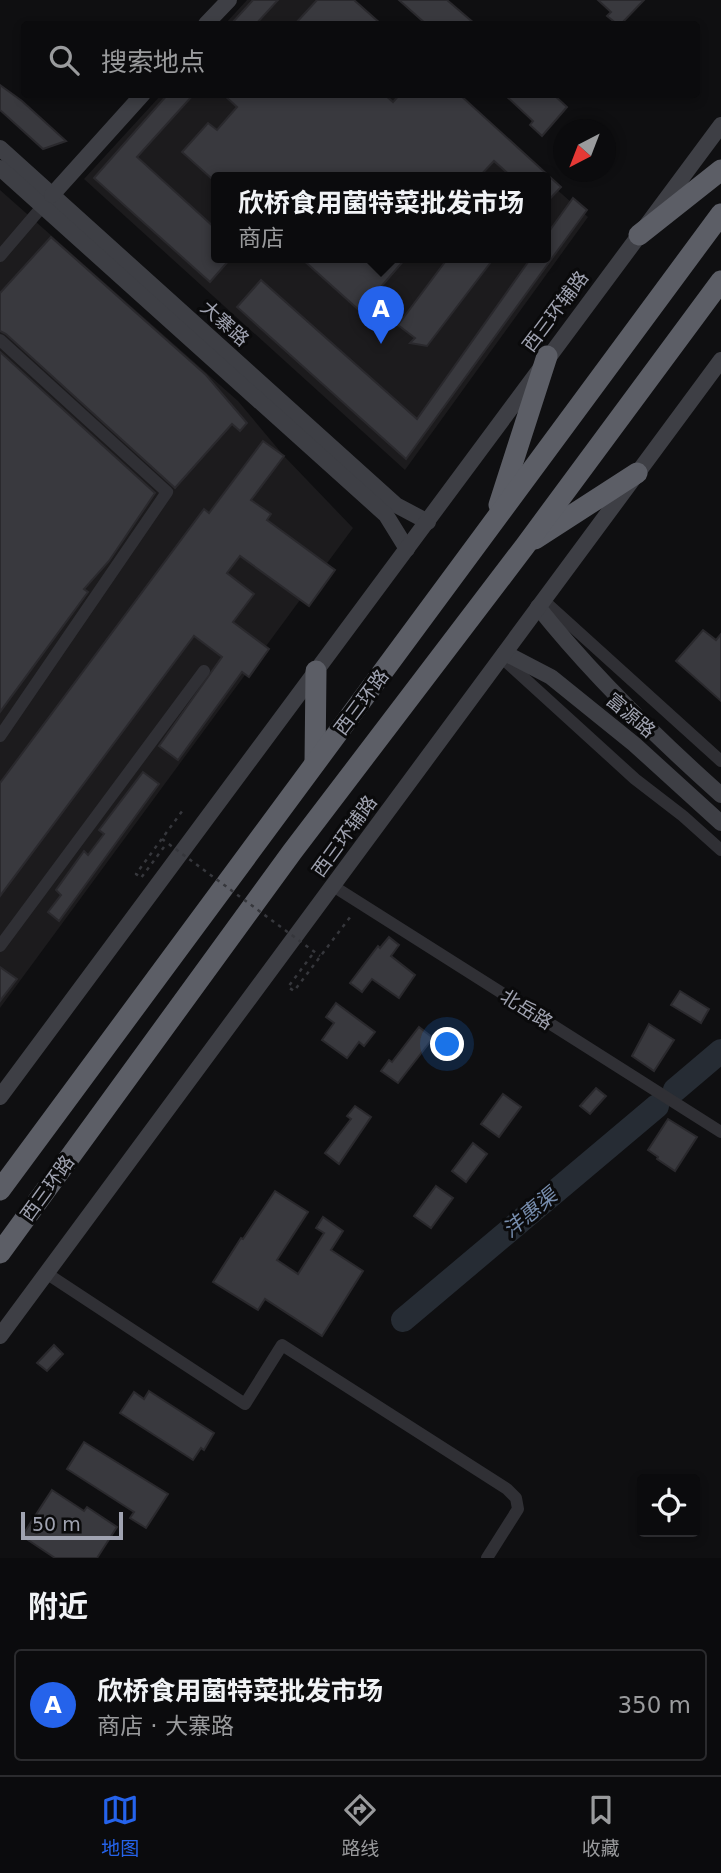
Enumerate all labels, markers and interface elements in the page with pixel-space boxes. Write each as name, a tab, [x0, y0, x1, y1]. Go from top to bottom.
search box	[21, 21, 700, 98]
icon: search	[45, 41, 83, 79]
text: 搜索地点	[101, 47, 205, 77]
north arrow	[553, 119, 616, 182]
popup	[211, 172, 551, 263]
text: 欣桥食用菌特菜批发市场	[238, 188, 524, 218]
text: 商店	[238, 225, 284, 251]
street label: 西三环辅路	[518, 266, 592, 356]
pin: A	[358, 286, 404, 344]
street label: 大寨路	[196, 296, 254, 350]
street label: 西三环路	[329, 665, 393, 739]
street label: 富源路	[602, 688, 660, 742]
street label: 西三环辅路	[307, 791, 381, 881]
street label: 北岳路	[497, 985, 557, 1033]
your location	[430, 1027, 464, 1061]
street label: 西三环路	[16, 1151, 78, 1225]
water label: 沣惠渠	[498, 1182, 564, 1242]
map controls	[637, 1474, 700, 1537]
button: locate	[637, 1474, 700, 1537]
scale bar	[21, 1509, 122, 1541]
text: 50 m	[32, 1513, 81, 1535]
text: 附近	[28, 1589, 88, 1624]
text: 欣桥食用菌特菜批发市场	[97, 1676, 383, 1706]
text: A	[44, 1692, 62, 1718]
text: 350 m	[617, 1692, 691, 1718]
text: 商店 · 大寨路	[97, 1713, 234, 1739]
tab: 地图	[101, 1791, 139, 1860]
tab: 路线	[341, 1791, 380, 1860]
tab: 收藏	[582, 1791, 620, 1860]

